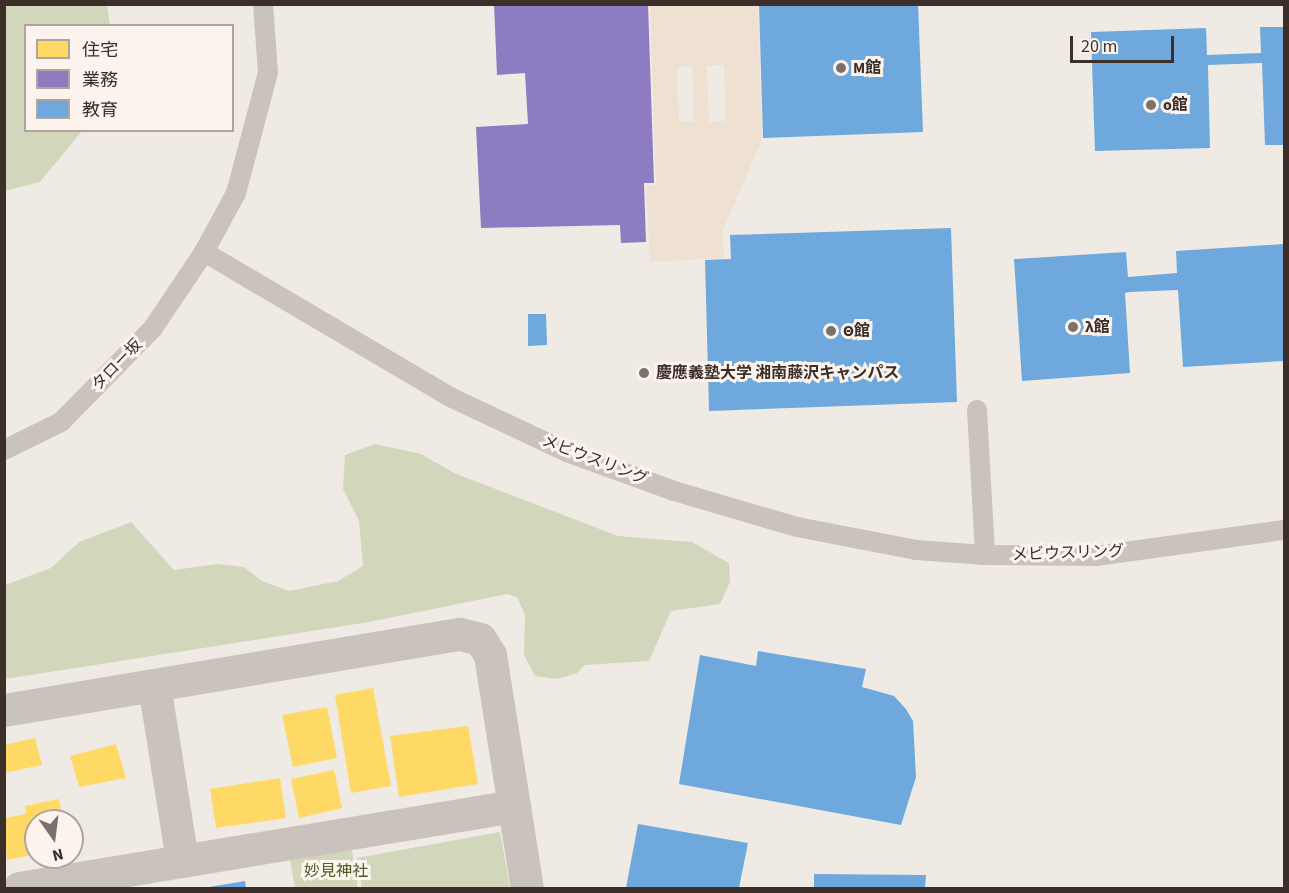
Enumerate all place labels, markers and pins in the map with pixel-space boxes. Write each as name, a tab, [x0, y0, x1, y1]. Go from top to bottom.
place label: Μ館	[853, 58, 881, 78]
marker: Μ館	[834, 61, 848, 75]
place label: ο館	[1163, 95, 1188, 115]
marker: ο館	[1144, 98, 1158, 112]
place label: λ館	[1085, 317, 1110, 337]
marker: λ館	[1066, 320, 1080, 334]
place label: Θ館	[843, 321, 870, 341]
marker: Θ館	[824, 324, 838, 338]
place label: 慶應義塾大学 湘南藤沢キャンパス	[656, 363, 899, 383]
marker: 慶應義塾大学 湘南藤沢キャンパス	[637, 366, 651, 380]

